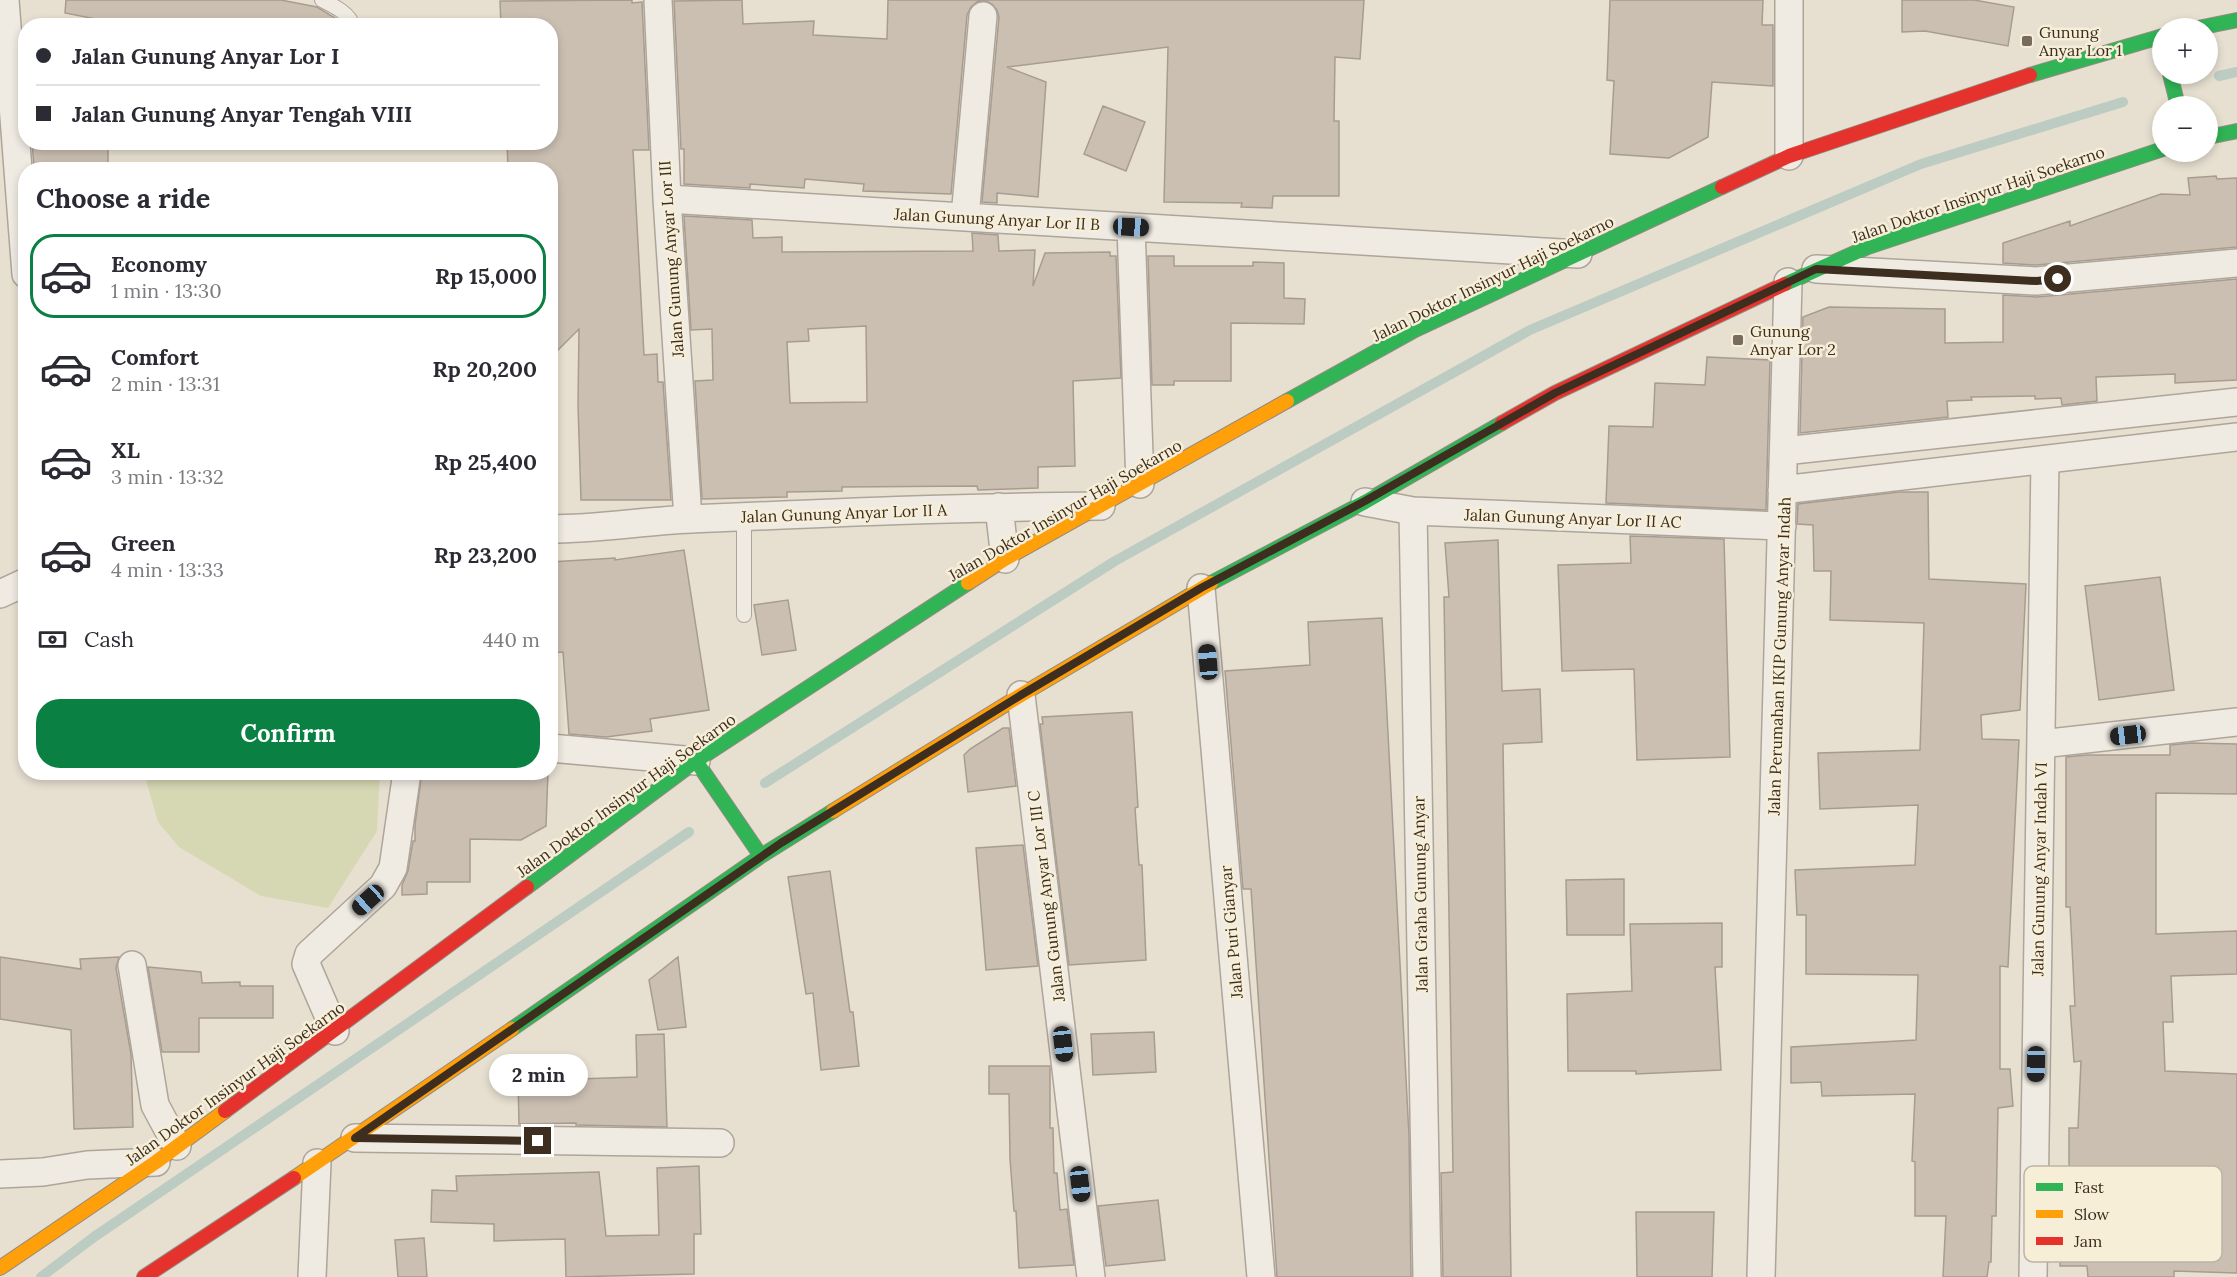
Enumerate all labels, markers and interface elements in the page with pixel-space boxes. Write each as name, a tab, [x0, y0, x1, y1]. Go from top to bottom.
map controls	[2152, 18, 2218, 162]
button: +	[2152, 18, 2218, 84]
place label: Gunung Anyar Lor 1	[2038, 22, 2122, 60]
marker: Gunung Anyar Lor 1	[2020, 34, 2034, 48]
text: Jalan Gunung Anyar Lor I	[72, 42, 340, 70]
button: −	[2152, 96, 2218, 162]
text: Jalan Gunung Anyar Tengah VIII	[72, 100, 412, 128]
street label: Jalan Doktor Insinyur Haji Soekarno	[1848, 141, 2107, 247]
street label: Jalan Gunung Anyar Lor III	[654, 160, 688, 359]
text: Choose a ride	[36, 181, 210, 215]
street label: Jalan Gunung Anyar Lor II B	[892, 204, 1101, 234]
street label: Jalan Doktor Insinyur Haji Soekarno	[1368, 211, 1617, 346]
car	[1113, 217, 1149, 237]
icon: car	[39, 249, 93, 303]
text: Economy	[111, 250, 207, 278]
text: Rp 15,000	[435, 262, 537, 290]
route start	[2044, 265, 2071, 292]
text: 1 min · 13:30	[111, 278, 222, 303]
place label: Gunung Anyar Lor 2	[1749, 321, 1836, 359]
marker: Gunung Anyar Lor 2	[1731, 333, 1745, 347]
icon: car	[39, 342, 93, 396]
text: Comfort	[111, 343, 199, 371]
text: Rp 20,200	[432, 355, 537, 383]
text: 2 min · 13:31	[111, 371, 220, 396]
icon: car	[39, 435, 93, 489]
street label: Jalan Doktor Insinyur Haji Soekarno	[944, 435, 1185, 586]
text: XL	[111, 436, 140, 464]
text: Rp 25,400	[434, 448, 537, 476]
text: 3 min · 13:32	[111, 464, 224, 489]
street label: Jalan Perumahan IKIP Gunung Anyar Indah	[1763, 496, 1795, 817]
street label: Jalan Gunung Anyar Lor II A	[740, 499, 948, 527]
street label: Jalan Gunung Anyar Lor II AC	[1463, 504, 1682, 532]
icon: car	[39, 528, 93, 582]
text: Green	[111, 529, 176, 557]
text: Rp 23,200	[434, 541, 537, 569]
text: 4 min · 13:33	[111, 557, 224, 582]
icon: cash	[36, 623, 69, 656]
text: Cash	[84, 625, 134, 653]
text: 440 m	[483, 627, 540, 652]
car	[1197, 643, 1219, 681]
button: Confirm	[36, 699, 540, 768]
street label: Jalan Doktor Insinyur Haji Soekarno	[512, 709, 740, 882]
car	[2109, 724, 2147, 746]
street label: Jalan Gunung Anyar Indah VI	[2027, 762, 2051, 977]
street label: Jalan Gunung Anyar Lor III C	[1023, 789, 1069, 1004]
street label: Jalan Graha Gunung Anyar	[1408, 795, 1432, 994]
street label: Jalan Puri Gianyar	[1215, 865, 1247, 1000]
car	[349, 881, 387, 919]
street label: Jalan Doktor Insinyur Haji Soekarno	[121, 997, 349, 1170]
car	[1052, 1025, 1074, 1063]
car	[2027, 1046, 2045, 1082]
callout: 2 min	[488, 1054, 588, 1096]
text: 2 min	[512, 1062, 565, 1087]
route end	[524, 1127, 551, 1154]
car	[1069, 1165, 1091, 1203]
legend	[2024, 1166, 2222, 1262]
text: Fast	[2074, 1177, 2105, 1197]
text: Slow	[2074, 1204, 2110, 1224]
text: Jam	[2073, 1231, 2102, 1251]

